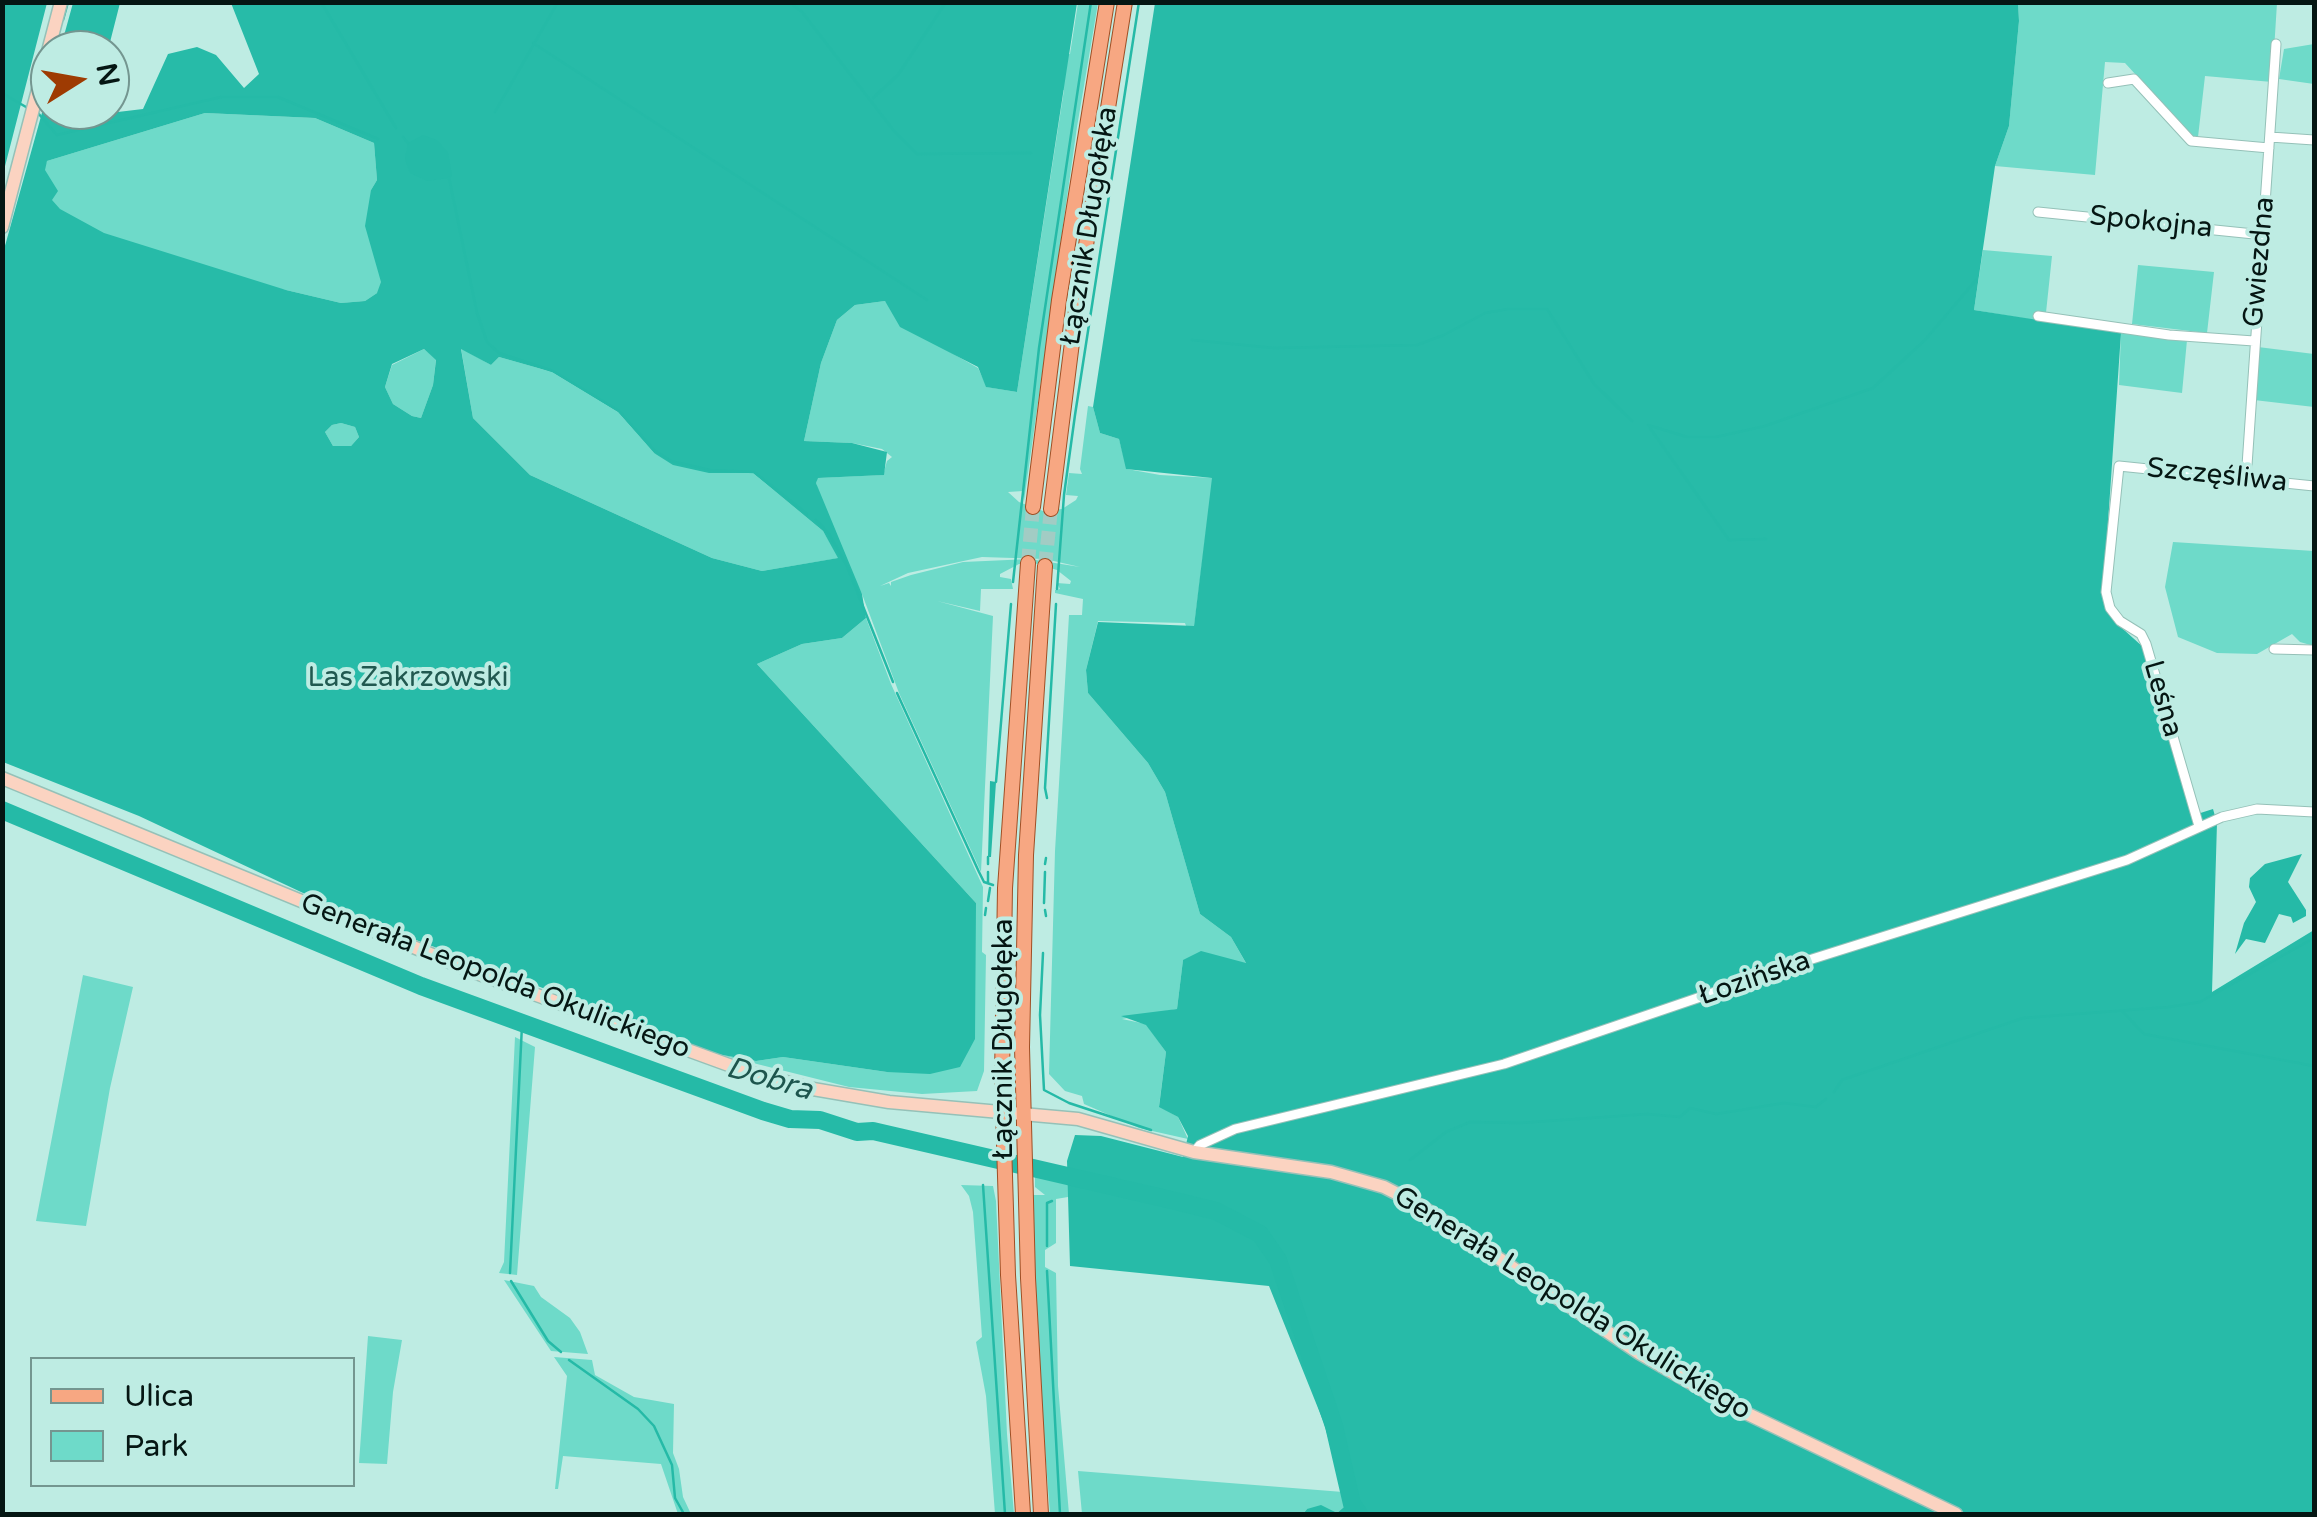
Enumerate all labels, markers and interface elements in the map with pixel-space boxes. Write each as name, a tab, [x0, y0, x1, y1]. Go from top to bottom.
north arrow	[30, 30, 130, 130]
text: N	[89, 60, 126, 89]
street label: Łącznik Długołęka	[1055, 104, 1125, 348]
street label: Gwiezdna	[2238, 195, 2282, 329]
street label: Spokojna	[2088, 200, 2214, 246]
street label: Szczęśliwa	[2145, 452, 2289, 500]
street label: Leśna	[2135, 657, 2189, 741]
park label: Las Zakrzowski	[308, 662, 508, 696]
street label: Generała Leopolda Okulickiego	[296, 887, 694, 1067]
street label: Łącznik Długołęka	[988, 918, 1022, 1160]
street label: Łozińska	[1695, 944, 1815, 1014]
water label: Dobra	[722, 1051, 816, 1109]
street label: Generała Leopolda Okulickiego	[1387, 1180, 1757, 1428]
legend	[30, 1357, 355, 1487]
text: Ulica	[124, 1378, 194, 1415]
text: Park	[124, 1428, 188, 1465]

